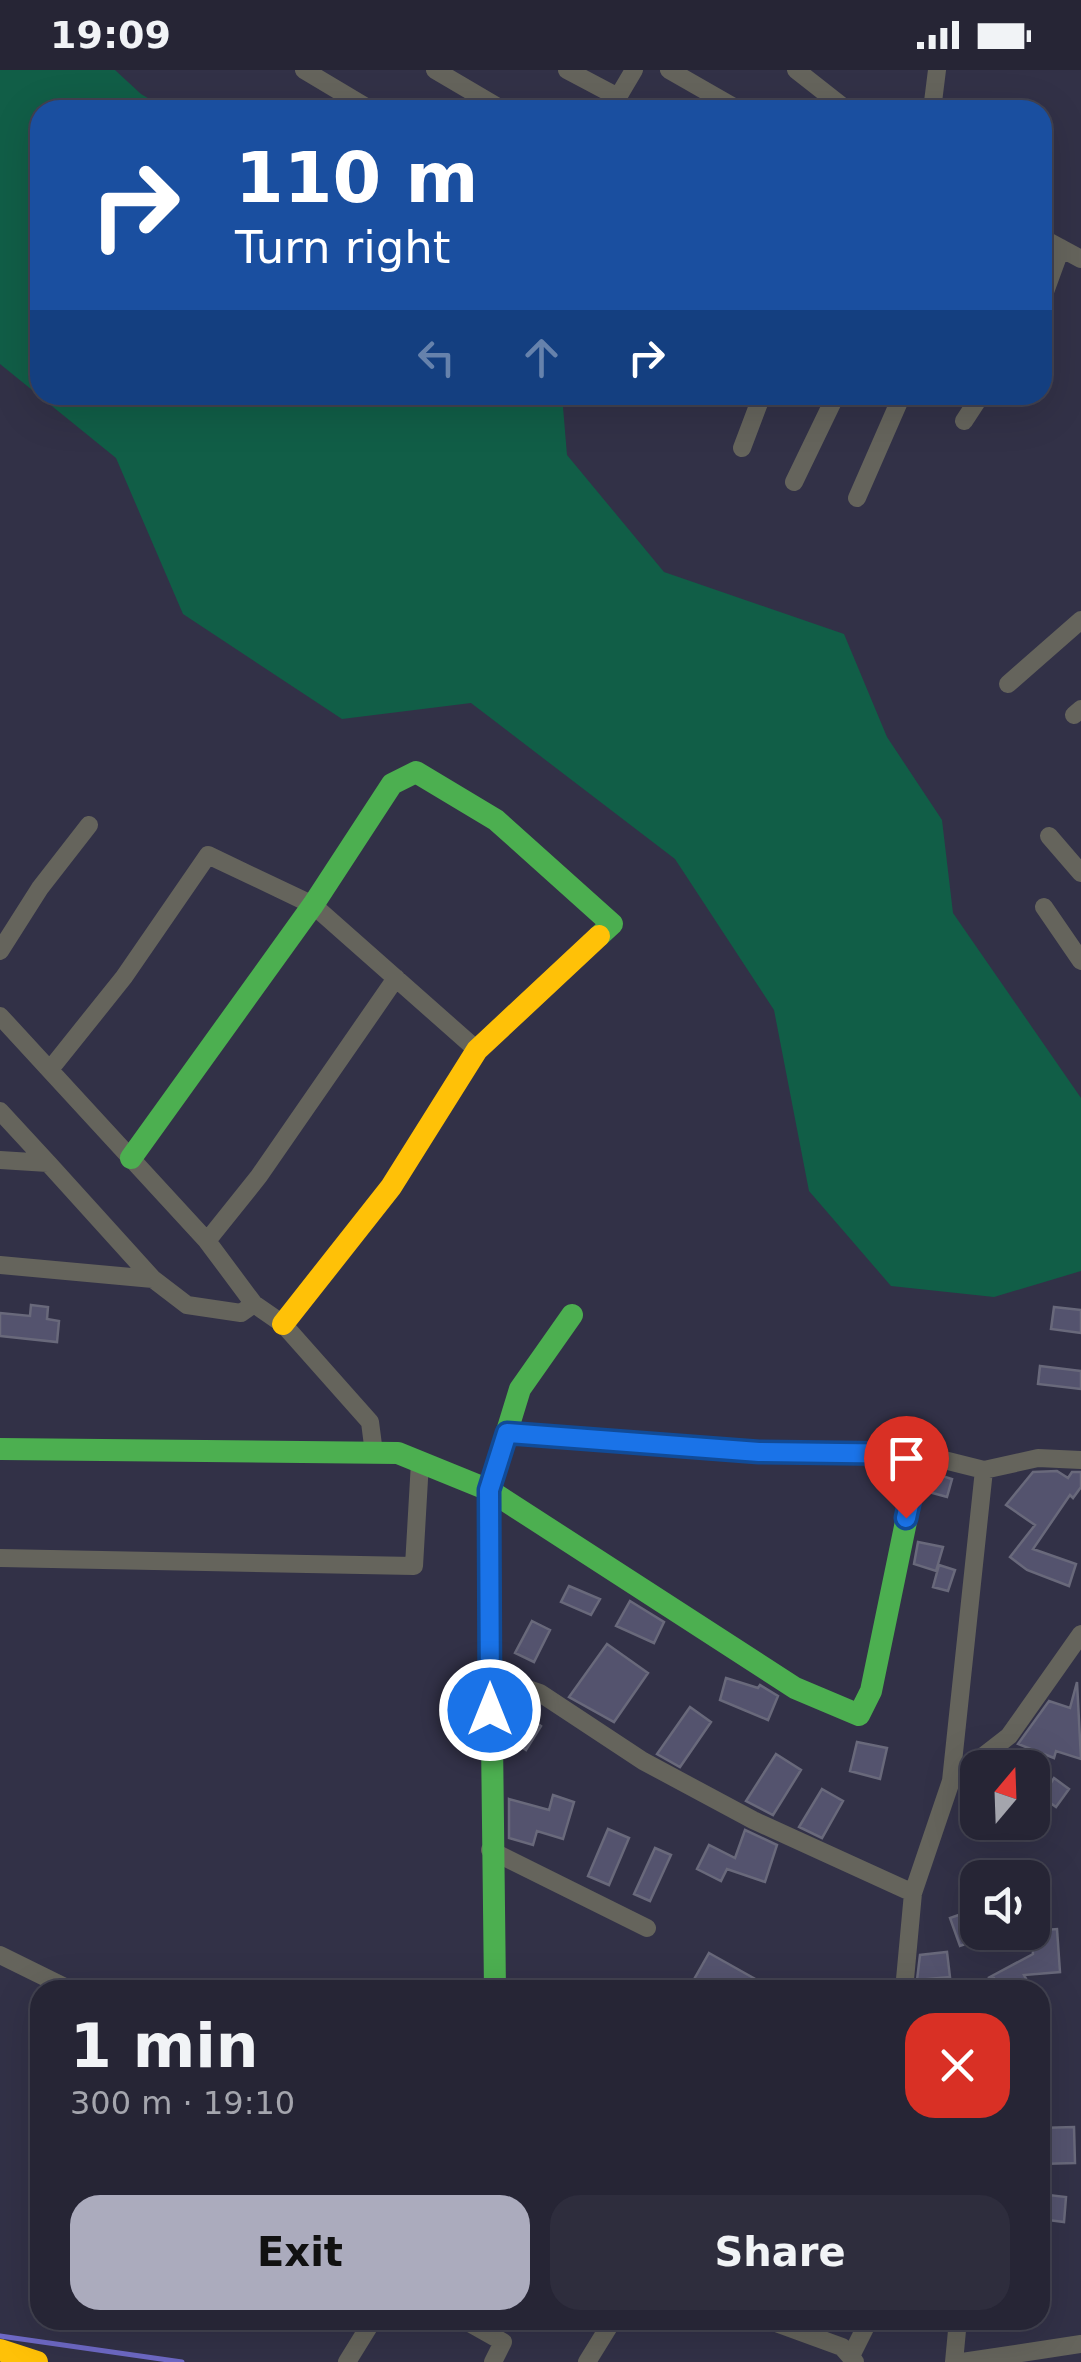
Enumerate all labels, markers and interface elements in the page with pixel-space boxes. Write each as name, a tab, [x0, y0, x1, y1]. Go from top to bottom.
text: 19:09	[50, 13, 171, 57]
text: 110 m	[235, 137, 478, 219]
icon: right	[70, 140, 200, 270]
text: Turn right	[235, 221, 450, 274]
icon: left	[409, 330, 464, 385]
icon: ahead	[514, 330, 569, 385]
icon: right	[619, 330, 674, 385]
pin	[864, 1416, 949, 1519]
icon: arrive	[879, 1431, 934, 1486]
position arrow	[438, 1658, 542, 1762]
north arrow	[960, 1750, 1050, 1840]
map controls	[960, 1750, 1050, 1950]
button: sound	[960, 1860, 1050, 1950]
text: 1 min	[70, 2011, 258, 2081]
button: close	[905, 2013, 1010, 2118]
text: 300 m · 19:10	[70, 2084, 295, 2122]
button: Exit	[70, 2195, 530, 2310]
button: Share	[550, 2195, 1010, 2310]

